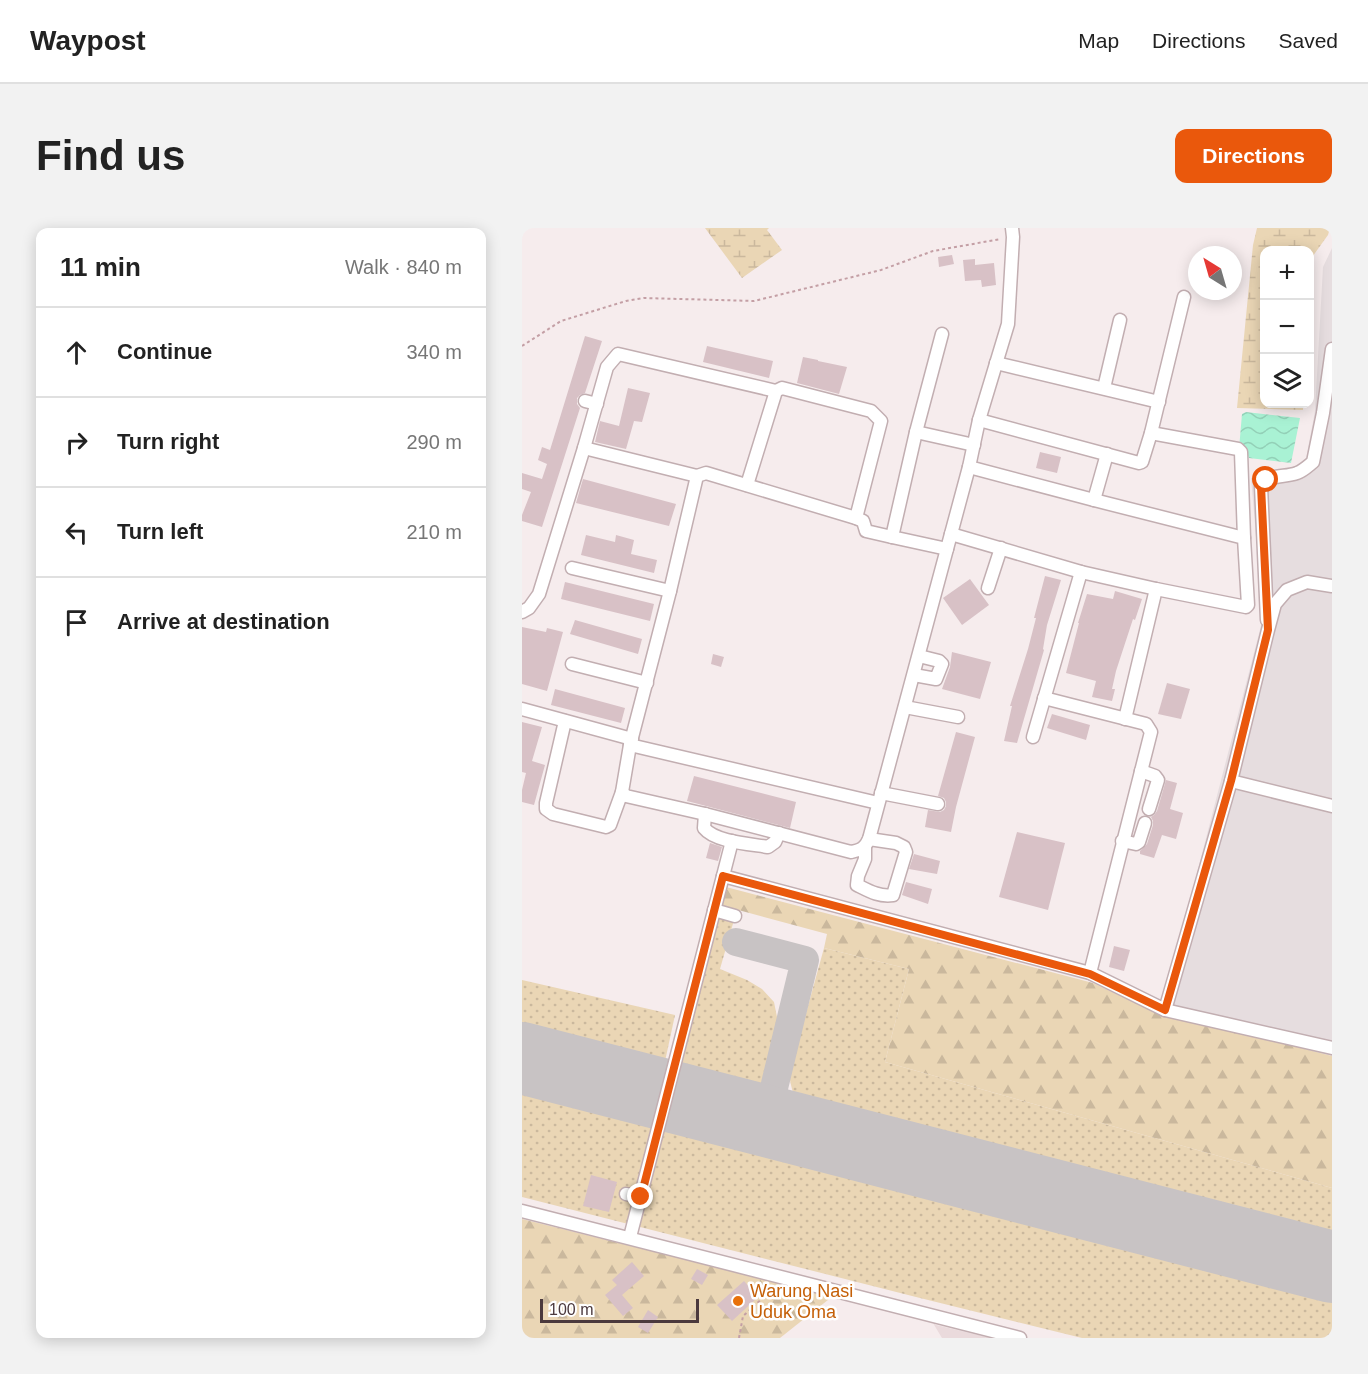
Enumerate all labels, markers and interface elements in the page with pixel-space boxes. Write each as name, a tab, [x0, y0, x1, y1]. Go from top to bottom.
text: Waypost	[30, 25, 146, 56]
text: Map	[1078, 29, 1119, 52]
text: Directions	[1152, 29, 1245, 52]
text: Saved	[1278, 29, 1338, 52]
button: Directions	[1175, 129, 1332, 183]
text: Find us	[36, 132, 185, 179]
north arrow	[1188, 246, 1242, 300]
map controls	[1260, 246, 1314, 408]
button: +	[1260, 246, 1314, 300]
text: 11 min	[60, 252, 141, 282]
text: Walk · 840 m	[345, 256, 462, 278]
button: −	[1260, 300, 1314, 354]
icon: ahead	[60, 336, 93, 369]
text: Continue	[117, 339, 212, 364]
text: 340 m	[406, 341, 462, 363]
button: layers	[1260, 354, 1314, 408]
icon: right	[60, 426, 93, 459]
text: Turn right	[117, 429, 219, 454]
text: 290 m	[406, 431, 462, 453]
route start	[1252, 466, 1278, 492]
icon: left	[60, 516, 93, 549]
text: Turn left	[117, 519, 203, 544]
text: 210 m	[406, 521, 462, 543]
icon: arrive	[60, 606, 93, 639]
text: Arrive at destination	[117, 609, 330, 634]
route end	[627, 1183, 653, 1209]
place label: Warung Nasi Uduk Oma	[750, 1281, 853, 1322]
marker: Warung Nasi Uduk Oma	[731, 1294, 745, 1308]
scale bar	[540, 1296, 699, 1324]
text: 100 m	[549, 1301, 593, 1318]

